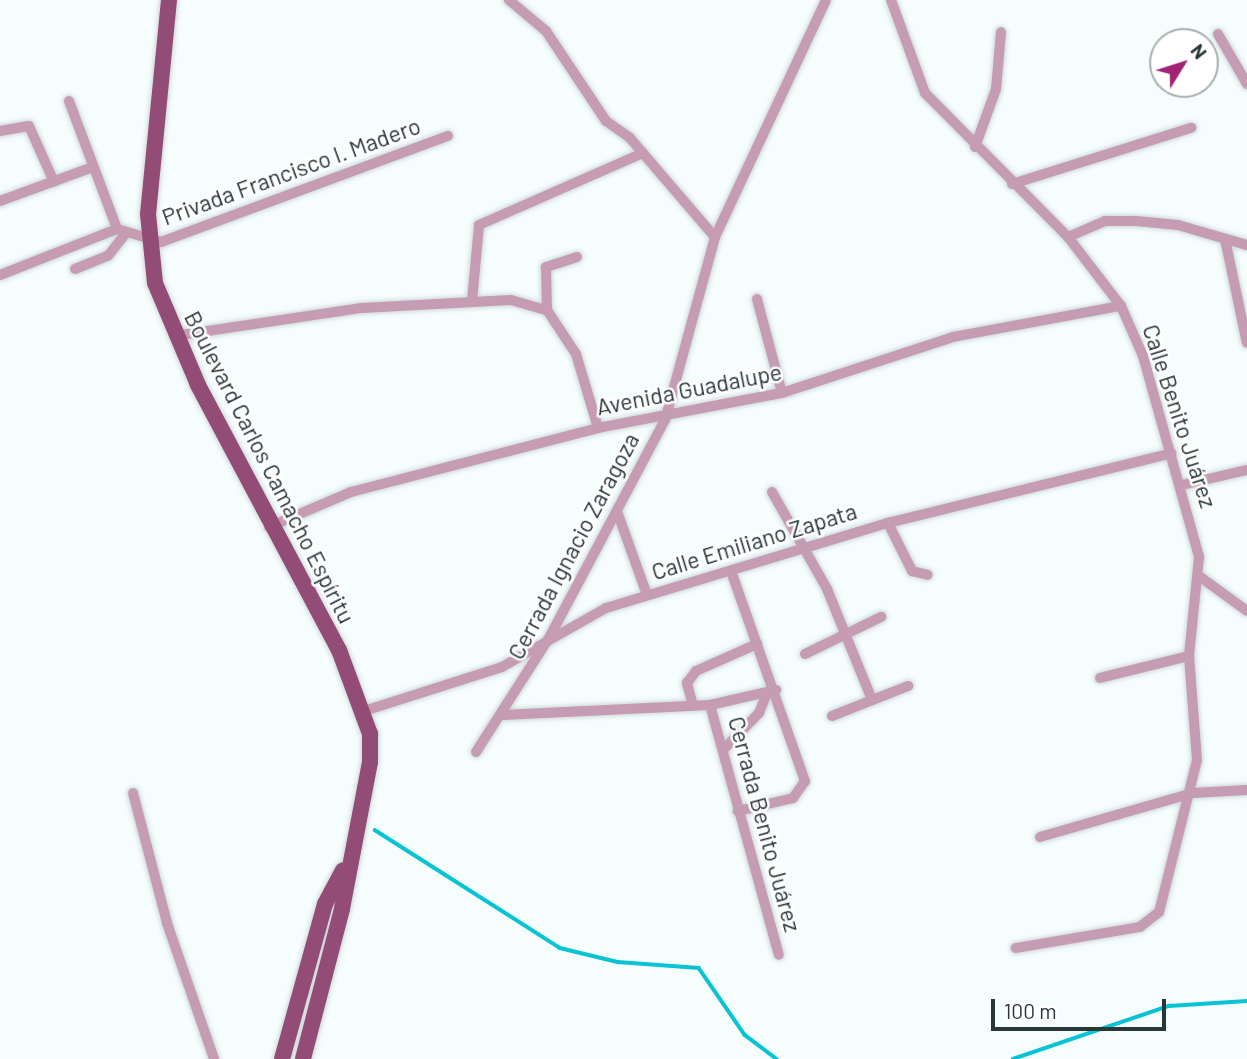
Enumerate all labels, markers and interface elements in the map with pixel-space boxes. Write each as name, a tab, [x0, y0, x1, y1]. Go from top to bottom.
north arrow	[1149, 28, 1219, 98]
text: N	[1186, 39, 1212, 63]
street label: Privada Francisco I. Madero	[158, 111, 424, 231]
street label: Boulevard Carlos Camacho Espíritu	[179, 306, 361, 628]
street label: Calle Benito Juárez	[1137, 321, 1223, 511]
street label: Avenida Guadalupe	[594, 357, 784, 421]
street label: Cerrada Ignacio Zaragoza	[502, 428, 644, 664]
street label: Calle Emiliano Zapata	[648, 497, 860, 585]
street label: Cerrada Benito Juárez	[723, 713, 807, 935]
scale bar	[995, 986, 1170, 1030]
text: 100 m	[1004, 998, 1057, 1023]

